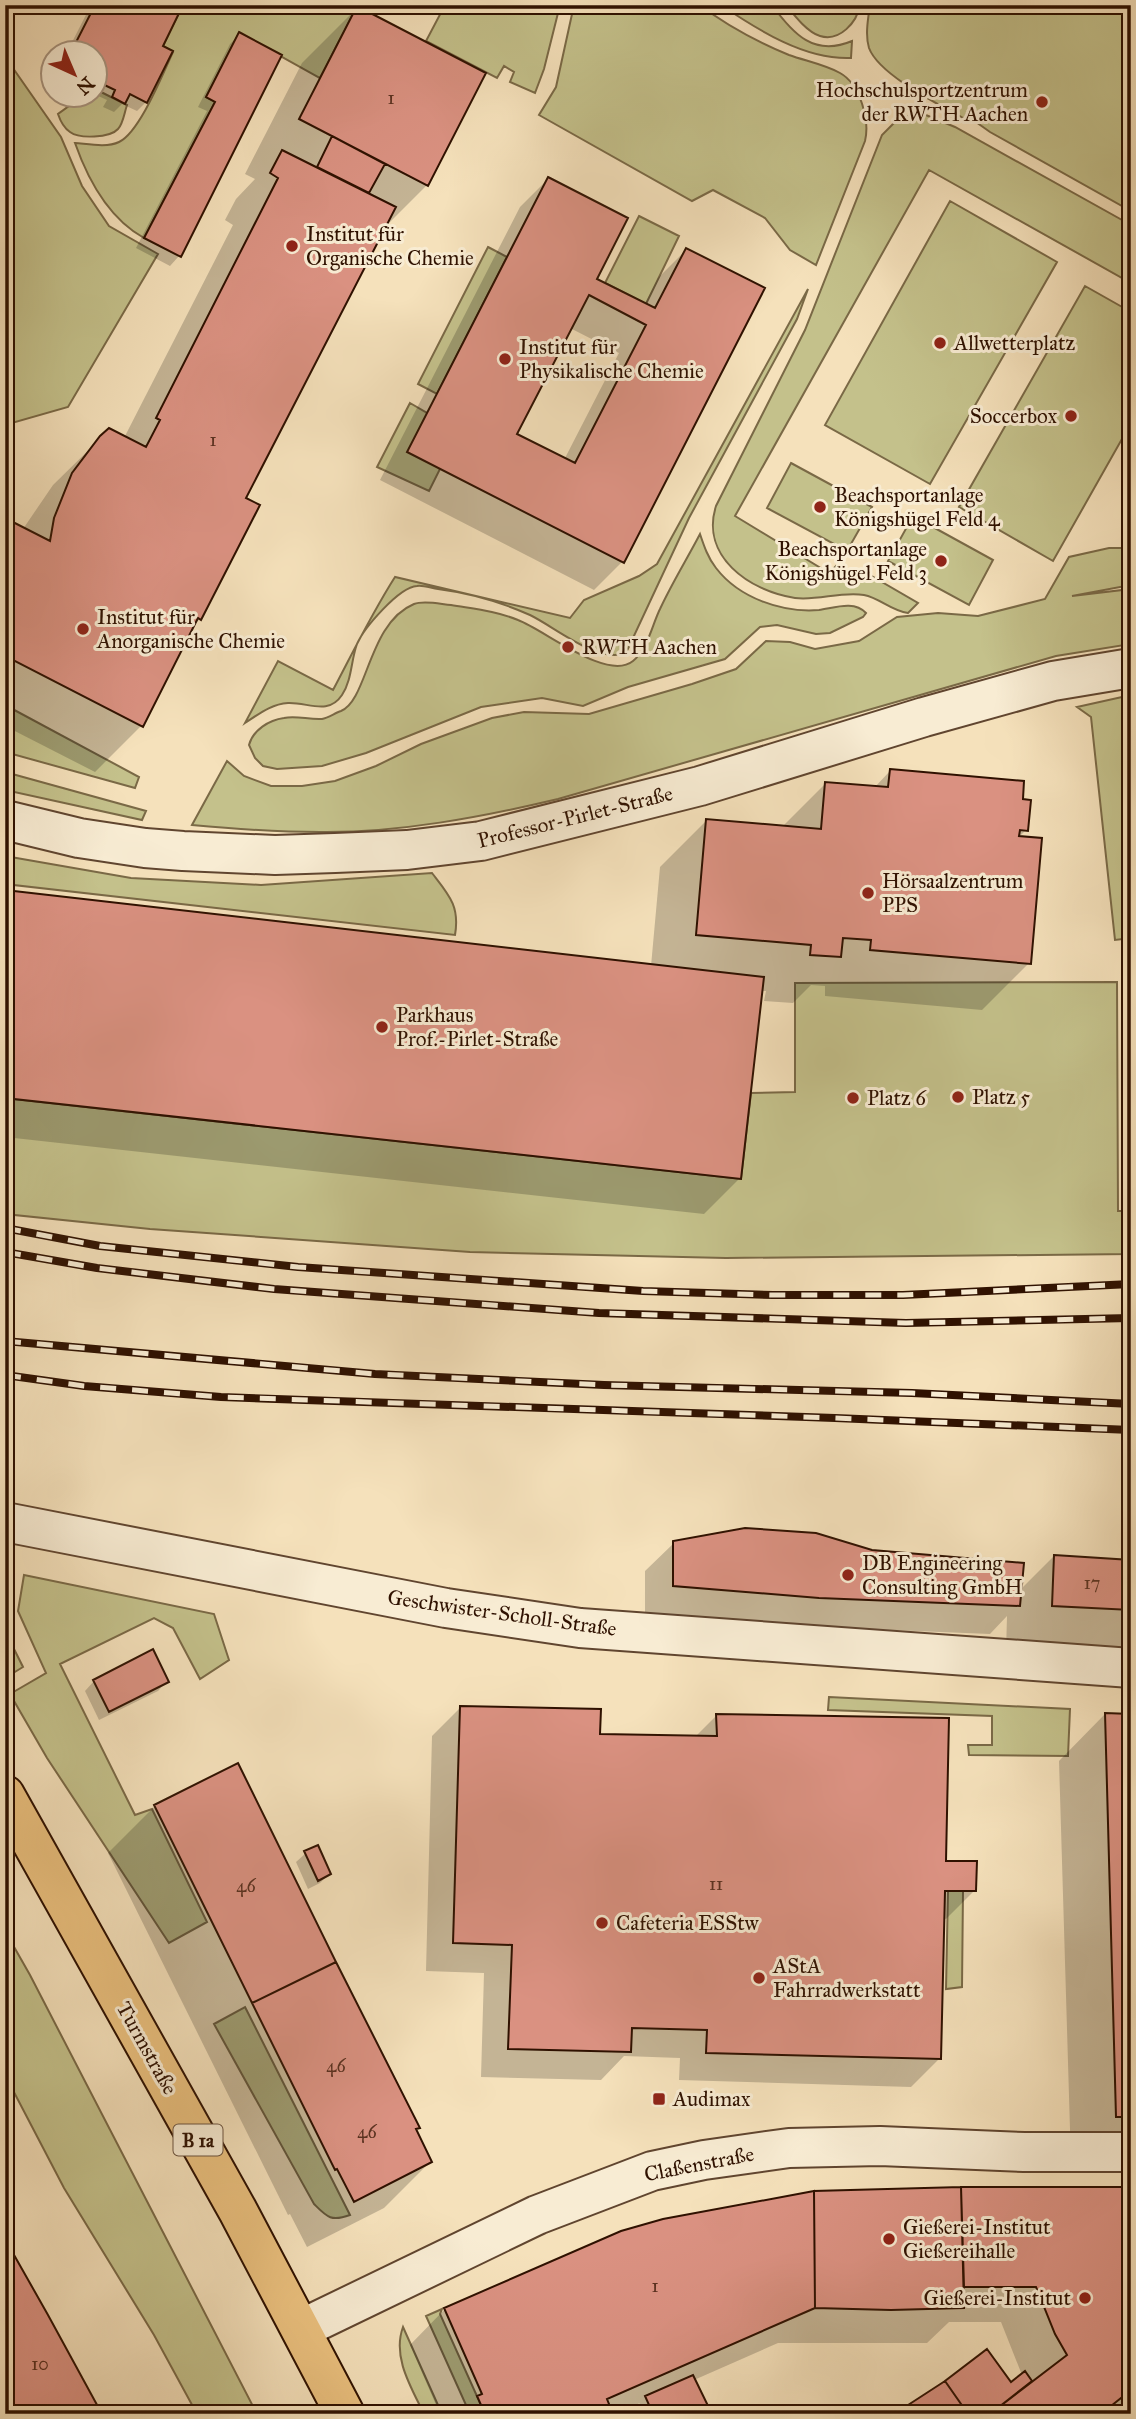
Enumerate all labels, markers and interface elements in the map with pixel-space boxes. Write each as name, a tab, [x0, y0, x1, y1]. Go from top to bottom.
north arrow	[38, 38, 108, 108]
text: N	[72, 72, 99, 100]
place label: Hochschulsportzentrum der RWTH Aachen	[816, 77, 1028, 127]
house number: 1	[387, 87, 395, 109]
marker: Hochschulsportzentrum der RWTH Aachen	[1034, 94, 1050, 110]
place label: Institut für Organische Chemie	[306, 221, 474, 271]
marker: Institut für Organische Chemie	[284, 238, 300, 254]
place label: Allwetterplatz	[953, 330, 1075, 356]
place label: Institut für Physikalische Chemie	[519, 334, 704, 384]
marker: Allwetterplatz	[932, 335, 948, 351]
marker: Institut für Physikalische Chemie	[497, 351, 513, 367]
place label: Soccerbox	[970, 403, 1058, 429]
marker: Soccerbox	[1063, 408, 1079, 424]
house number: 1	[209, 429, 217, 451]
place label: Beachsportanlage Königshügel Feld 4	[834, 482, 1001, 532]
marker: Beachsportanlage Königshügel Feld 4	[812, 499, 828, 515]
place label: Beachsportanlage Königshügel Feld 3	[765, 536, 927, 586]
marker: Beachsportanlage Königshügel Feld 3	[933, 553, 949, 569]
place label: Institut für Anorganische Chemie	[96, 604, 285, 654]
marker: Institut für Anorganische Chemie	[75, 621, 91, 637]
place label: RWTH Aachen	[582, 634, 717, 660]
marker: RWTH Aachen	[560, 639, 576, 655]
street label: Professor-Pirlet-Straße	[475, 780, 676, 854]
place label: Hörsaalzentrum PPS	[882, 868, 1024, 918]
marker: Hörsaalzentrum PPS	[860, 885, 876, 901]
place label: Parkhaus Prof.-Pirlet-Straße	[396, 1002, 559, 1052]
marker: Parkhaus Prof.-Pirlet-Straße	[374, 1019, 390, 1035]
place label: Platz 5	[972, 1084, 1030, 1110]
place label: Platz 6	[867, 1085, 927, 1111]
marker: Platz 5	[950, 1089, 966, 1105]
marker: Platz 6	[845, 1090, 861, 1106]
place label: DB Engineering Consulting GmbH	[862, 1550, 1023, 1600]
marker: DB Engineering Consulting GmbH	[840, 1567, 856, 1583]
house number: 17	[1084, 1572, 1100, 1594]
street label: Geschwister-Scholl-Straße	[386, 1584, 618, 1642]
house number: 11	[709, 1873, 723, 1895]
house number: 46	[236, 1875, 256, 1897]
place label: Cafeteria ESStw	[616, 1910, 759, 1936]
marker: Cafeteria ESStw	[594, 1915, 610, 1931]
place label: AStA Fahrradwerkstatt	[772, 1953, 921, 2003]
marker: AStA Fahrradwerkstatt	[751, 1970, 767, 1986]
street label: Turmstraße	[111, 1997, 183, 2099]
house number: 46	[326, 2055, 346, 2077]
place label: Audimax	[672, 2086, 751, 2112]
marker: Audimax	[651, 2091, 667, 2107]
house number: 46	[357, 2121, 377, 2143]
road number: B 1a	[174, 2124, 222, 2156]
street label: Claßenstraße	[642, 2141, 756, 2187]
place label: Gießerei-Institut Gießereihalle	[903, 2214, 1051, 2264]
marker: Gießerei-Institut Gießereihalle	[881, 2231, 897, 2247]
house number: 1	[651, 2275, 659, 2297]
place label: Gießerei-Institut	[924, 2285, 1072, 2311]
marker: Gießerei-Institut	[1077, 2290, 1093, 2306]
house number: 10	[31, 2353, 49, 2375]

